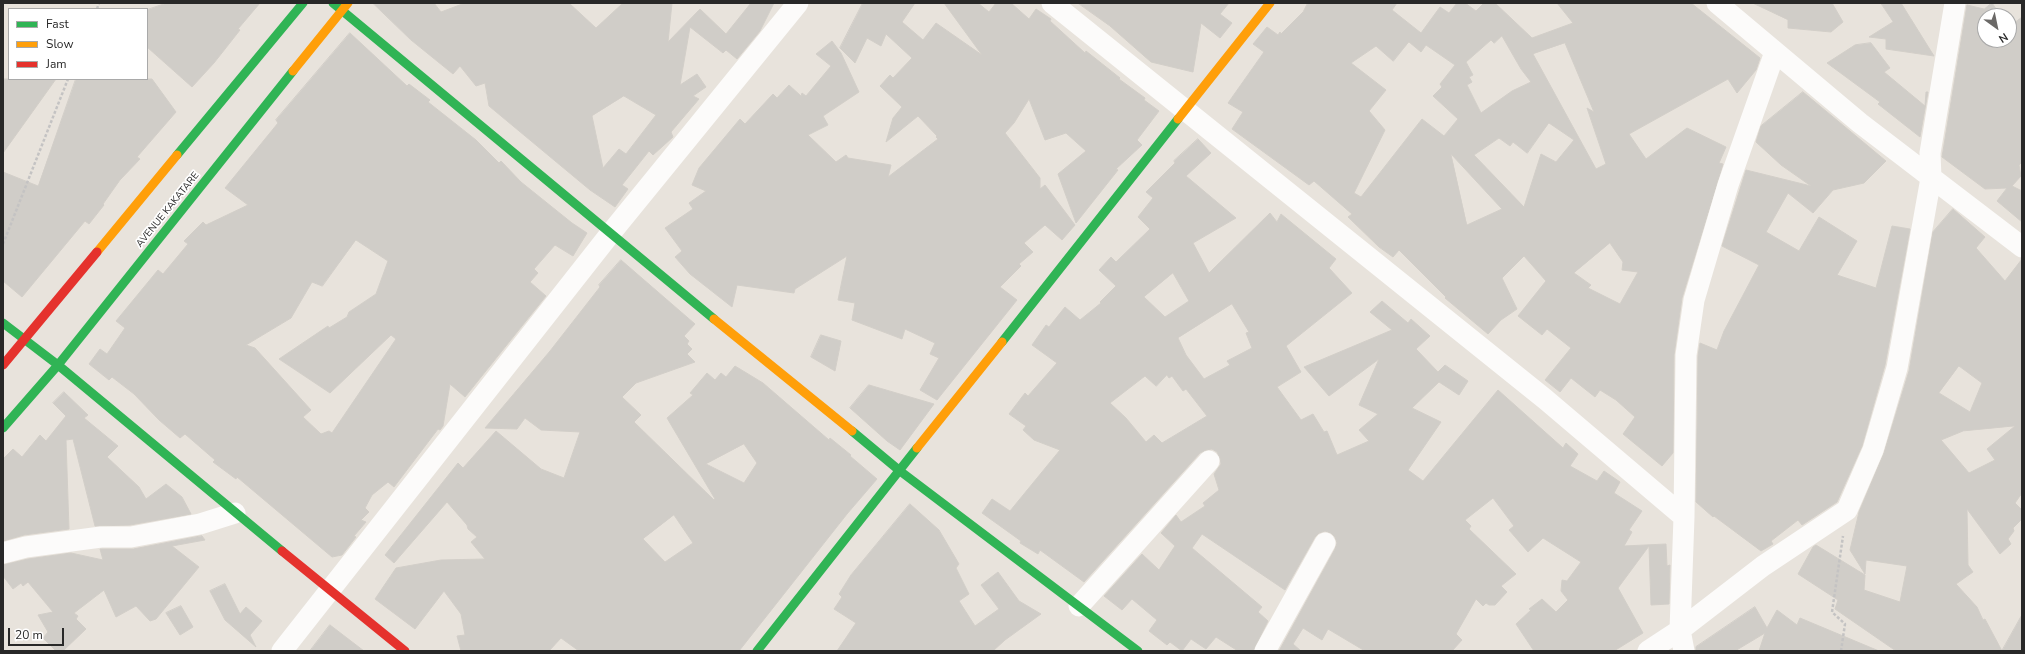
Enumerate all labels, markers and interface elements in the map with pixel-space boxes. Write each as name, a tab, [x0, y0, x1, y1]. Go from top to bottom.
legend	[8, 8, 148, 80]
north arrow	[1977, 8, 2017, 48]
text: Fast	[46, 16, 69, 32]
text: N	[1996, 29, 2011, 46]
text: Slow	[46, 36, 74, 52]
text: Jam	[46, 56, 67, 72]
street label: AVENUE KAKATARE	[134, 170, 202, 250]
scale bar	[10, 620, 66, 646]
text: 20 m	[15, 627, 43, 643]

